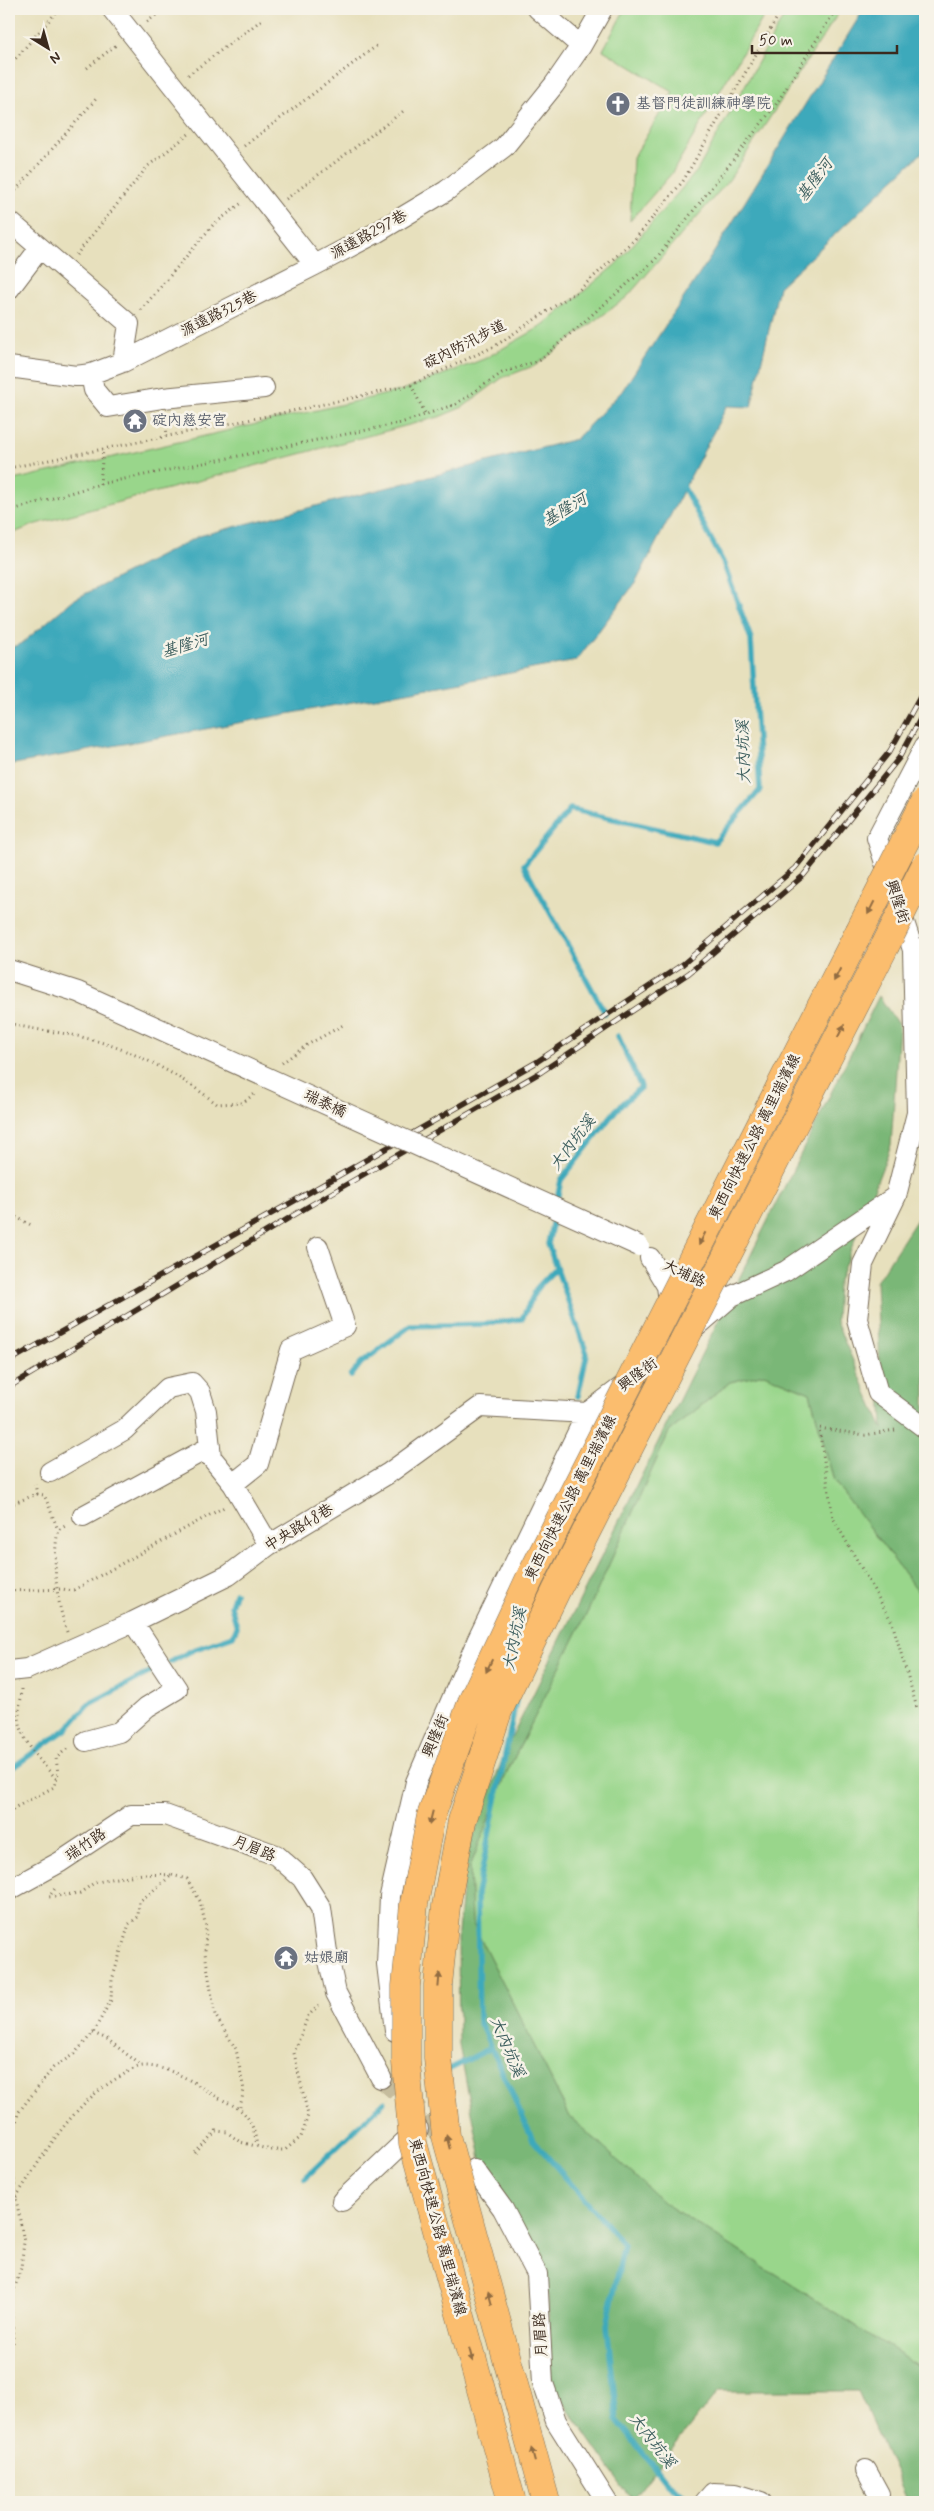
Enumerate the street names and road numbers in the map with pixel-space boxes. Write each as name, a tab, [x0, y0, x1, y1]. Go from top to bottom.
street label: 源遠路297巷	[327, 206, 411, 264]
street label: 源遠路325巷	[177, 286, 261, 342]
street label: 碇內防汛步道	[420, 316, 510, 374]
street label: 興隆街	[881, 878, 913, 926]
street label: 東西向快速公路 萬里瑞濱線	[704, 1050, 806, 1224]
street label: 瑞泰橋	[300, 1085, 350, 1123]
street label: 大埔路	[659, 1255, 709, 1293]
street label: 興隆街	[614, 1353, 662, 1397]
street label: 東西向快速公路 萬里瑞濱線	[520, 1411, 622, 1585]
street label: 中央路48巷	[261, 1500, 337, 1556]
street label: 興隆街	[418, 1711, 454, 1761]
street label: 瑞竹路	[62, 1824, 110, 1866]
street label: 月眉路	[229, 1831, 279, 1867]
street label: 東西向快速公路 萬里瑞濱線	[404, 2136, 470, 2318]
street label: 月眉路	[530, 2312, 552, 2358]

